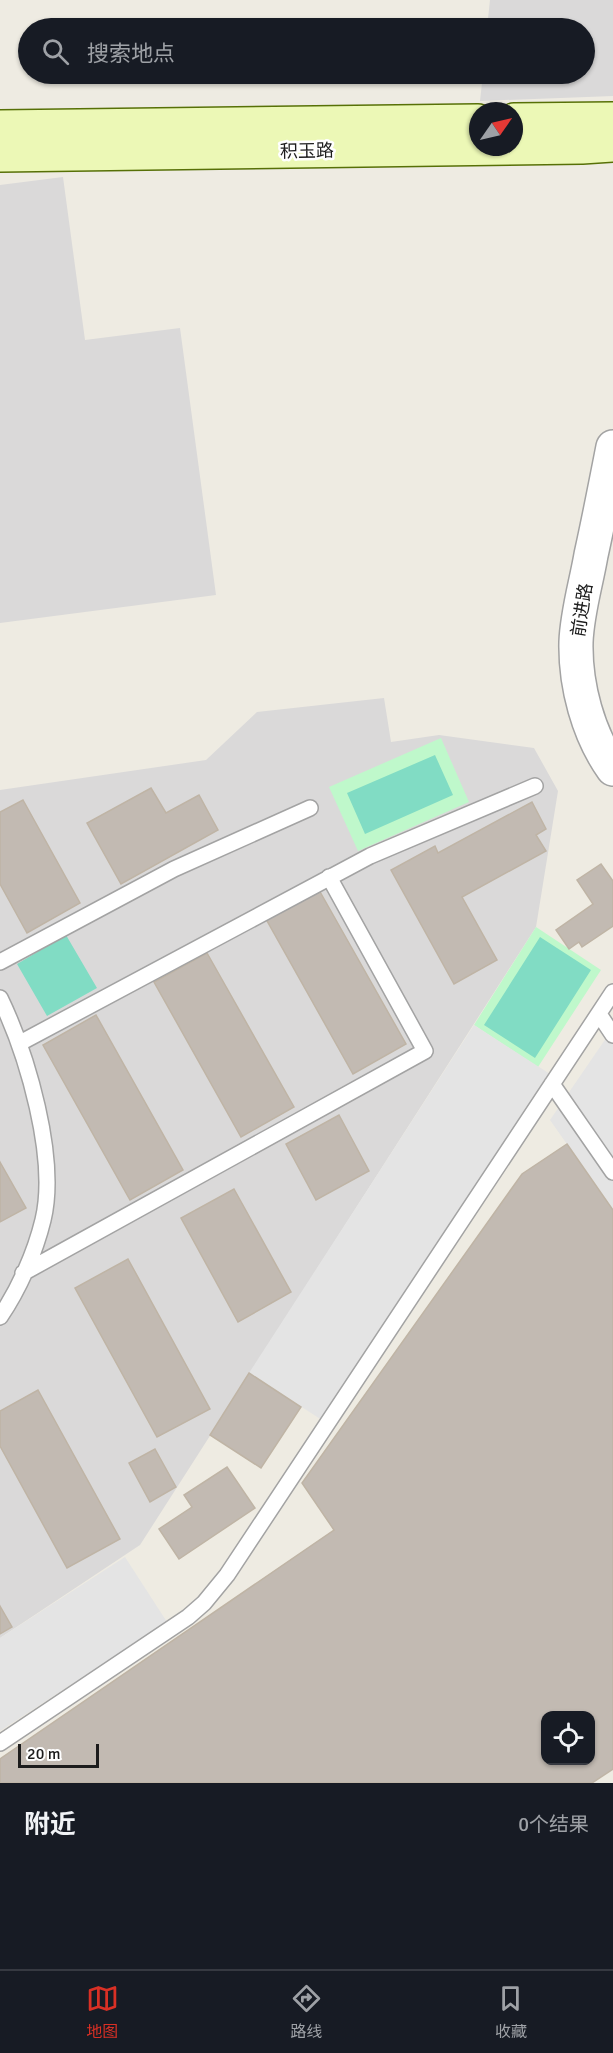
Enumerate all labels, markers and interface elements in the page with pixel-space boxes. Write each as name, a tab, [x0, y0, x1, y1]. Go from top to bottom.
search box	[18, 18, 595, 84]
icon: search	[39, 35, 72, 68]
text: 搜索地点	[87, 40, 175, 67]
north arrow	[469, 102, 523, 156]
street label: 积玉路	[280, 140, 334, 162]
street label: 前进路	[567, 582, 597, 638]
map controls	[541, 1711, 595, 1765]
button: locate	[541, 1711, 595, 1765]
scale bar	[18, 1741, 99, 1768]
text: 20 m	[27, 1744, 61, 1764]
text: 附近	[24, 1809, 76, 1841]
text: 0个结果	[518, 1812, 589, 1837]
tab: 地图	[86, 1982, 119, 2042]
tab: 路线	[290, 1982, 323, 2042]
tab: 收藏	[494, 1982, 527, 2042]

